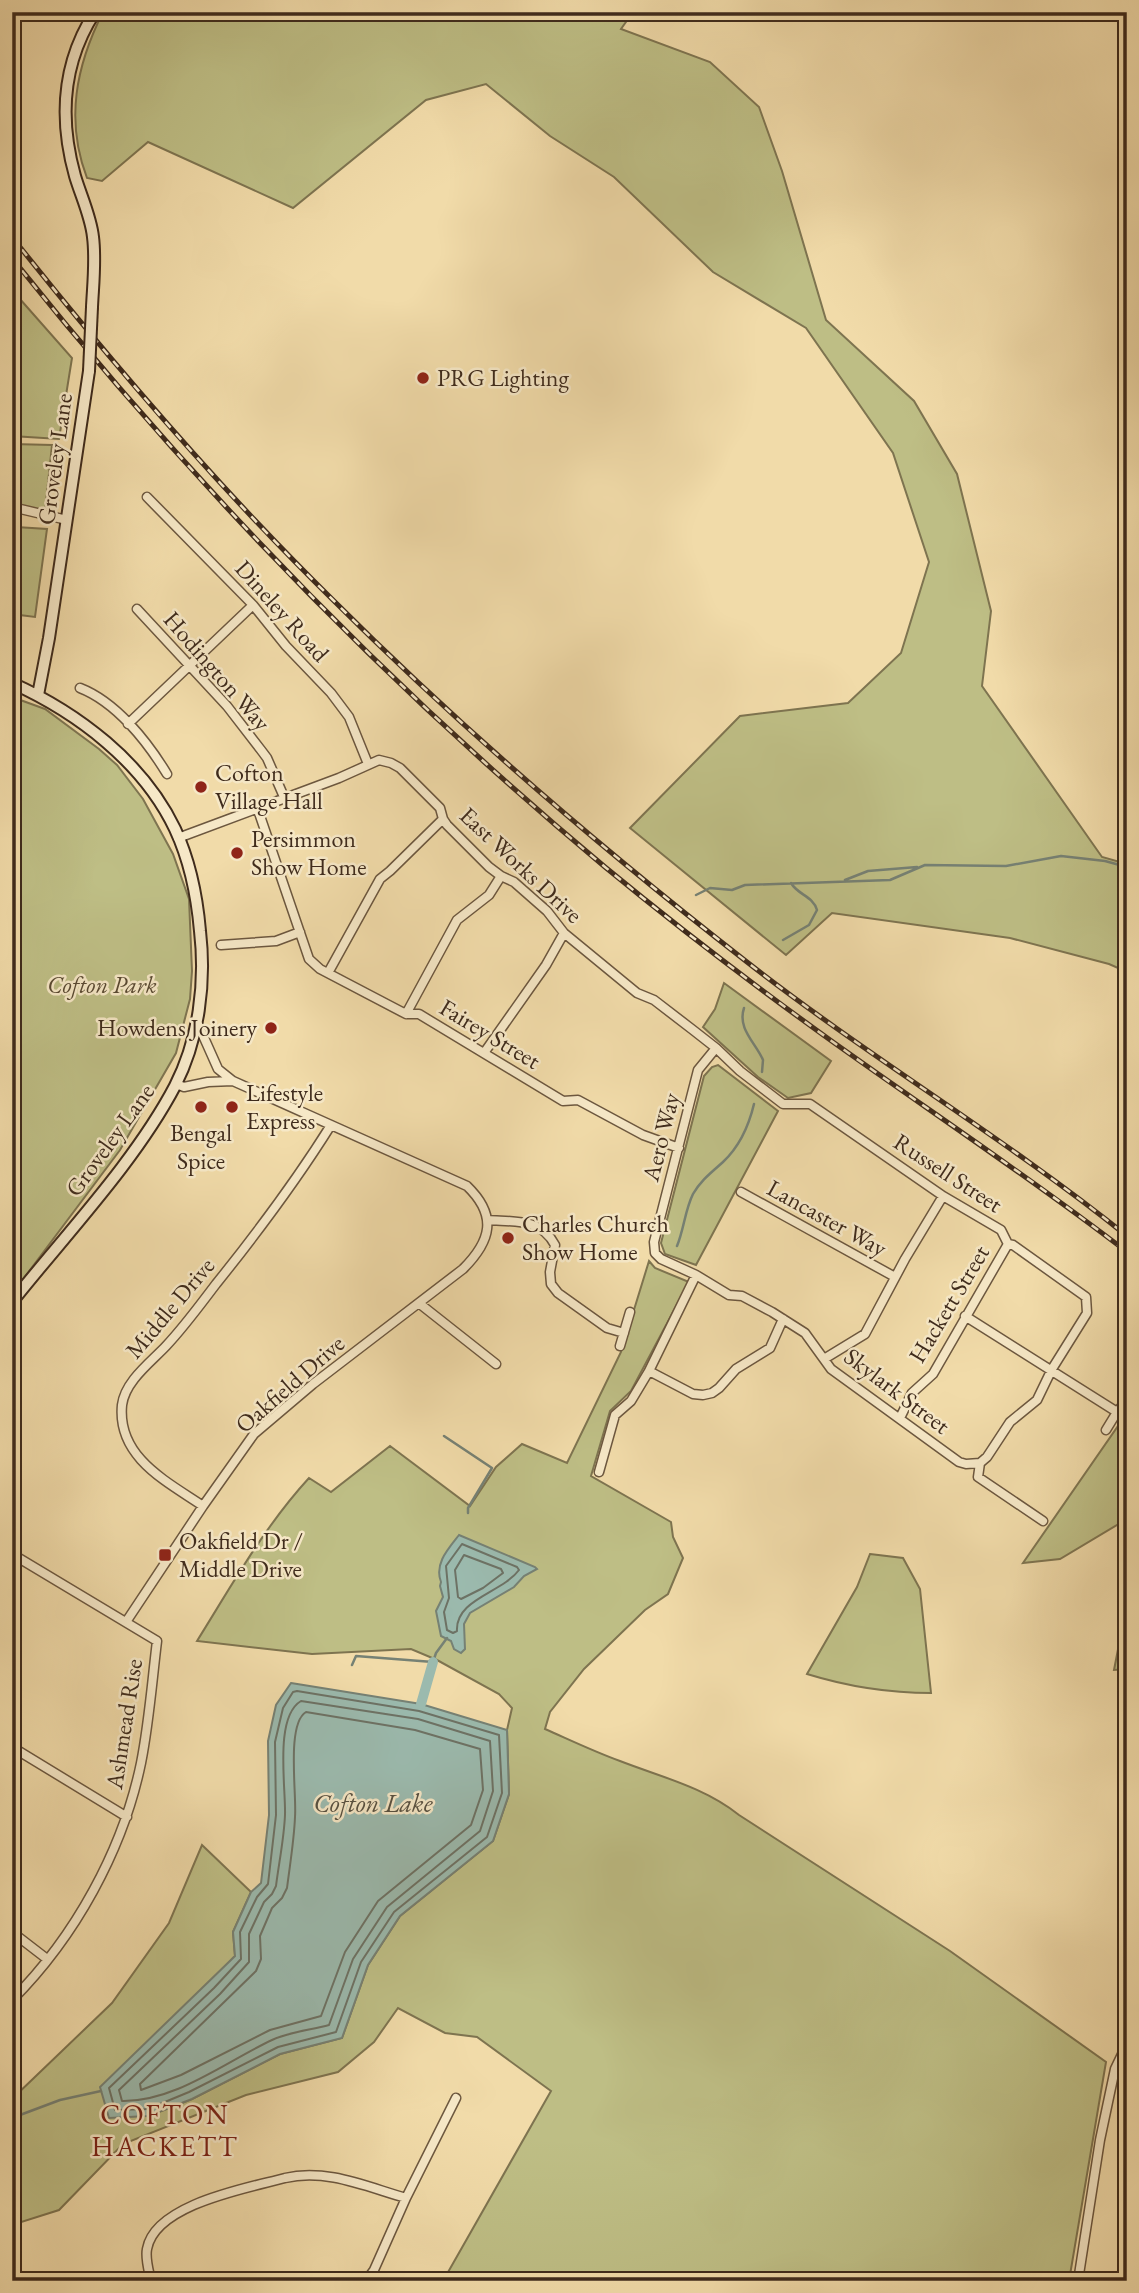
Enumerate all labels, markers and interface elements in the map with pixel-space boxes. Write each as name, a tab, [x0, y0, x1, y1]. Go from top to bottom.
place label: PRG Lighting	[437, 362, 569, 393]
marker: PRG Lighting	[415, 370, 431, 386]
street label: Groveley Lane	[30, 391, 79, 527]
street label: Dineley Road	[228, 553, 337, 669]
street label: Hodington Way	[157, 604, 278, 737]
place label: Cofton Village Hall	[215, 757, 323, 816]
marker: Cofton Village Hall	[193, 779, 209, 795]
street label: East Works Drive	[453, 800, 589, 930]
place label: Persimmon Show Home	[251, 823, 367, 882]
marker: Persimmon Show Home	[229, 845, 245, 861]
park label: Cofton Park	[47, 969, 157, 1000]
street label: Fairey Street	[434, 991, 547, 1076]
place label: Howdens Joinery	[97, 1012, 257, 1043]
marker: Howdens Joinery	[263, 1020, 279, 1036]
street label: Groveley Lane	[58, 1077, 161, 1202]
place label: Lifestyle Express	[246, 1077, 323, 1136]
street label: Aero Way	[634, 1089, 687, 1185]
marker: Bengal Spice	[193, 1099, 209, 1115]
marker: Lifestyle Express	[224, 1099, 240, 1115]
place label: Bengal Spice	[170, 1117, 232, 1176]
street label: Russell Street	[888, 1126, 1009, 1220]
street label: Lancaster Way	[762, 1172, 893, 1263]
place label: Charles Church Show Home	[522, 1208, 669, 1267]
marker: Charles Church Show Home	[500, 1230, 516, 1246]
street label: Hackett Street	[901, 1239, 996, 1368]
street label: Middle Drive	[118, 1251, 221, 1365]
street label: Oakfield Drive	[229, 1328, 351, 1440]
street label: Skylark Street	[838, 1341, 957, 1441]
place label: Oakfield Dr / Middle Drive	[179, 1525, 303, 1584]
marker: Oakfield Dr / Middle Drive	[157, 1547, 173, 1563]
street label: Ashmead Rise	[98, 1657, 149, 1792]
water label: Cofton Lake	[313, 1786, 434, 1820]
district label: COFTON HACKETT	[91, 2096, 239, 2164]

